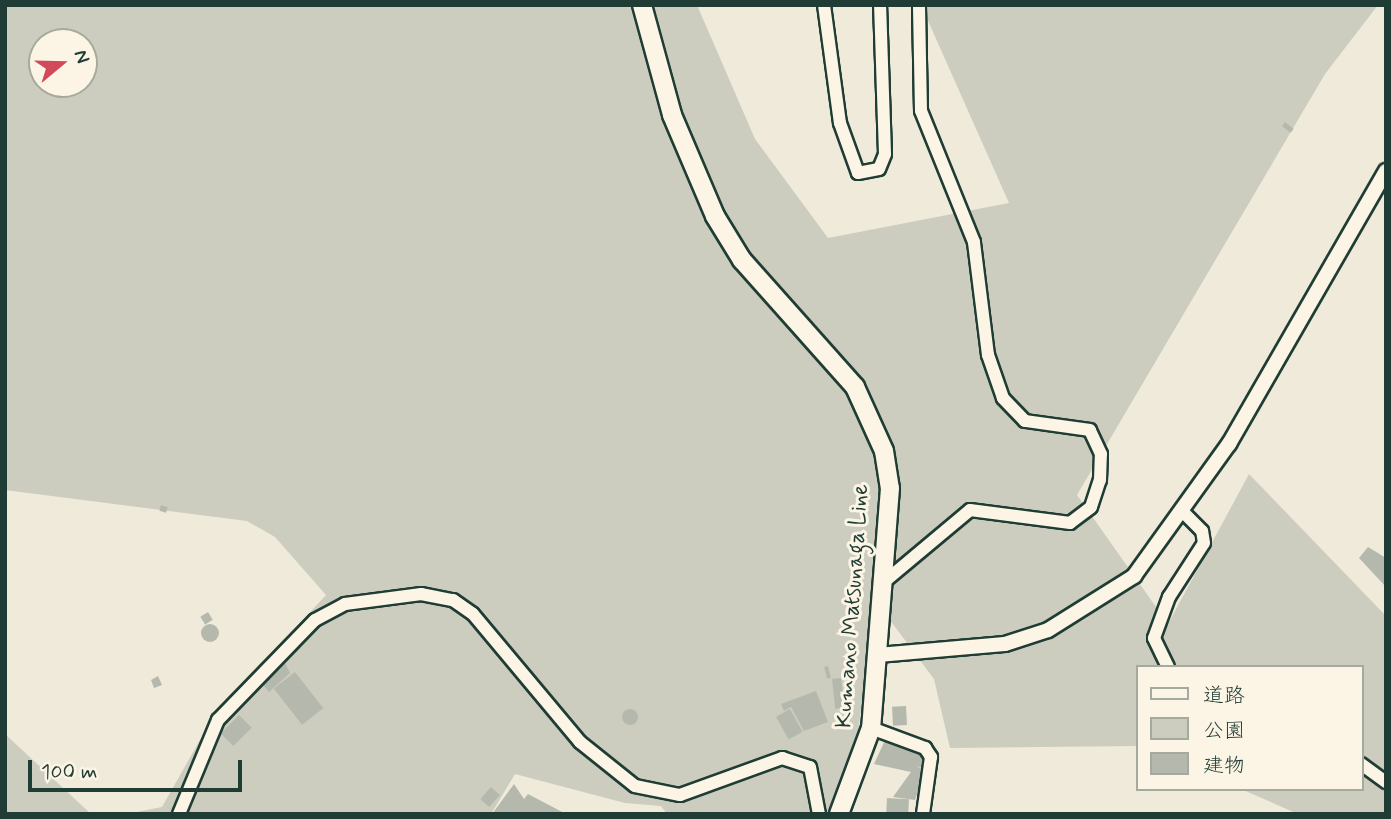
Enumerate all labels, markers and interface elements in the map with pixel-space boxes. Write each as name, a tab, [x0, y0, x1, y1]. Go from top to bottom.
north arrow	[28, 28, 98, 98]
text: N	[68, 47, 95, 67]
street label: Kumano Matsunaga Line	[831, 482, 875, 730]
legend	[1136, 665, 1363, 791]
text: 道路	[1203, 682, 1245, 710]
text: 公園	[1203, 717, 1245, 745]
scale bar	[32, 746, 245, 790]
text: 建物	[1203, 752, 1245, 780]
text: 100 m	[41, 758, 97, 786]

